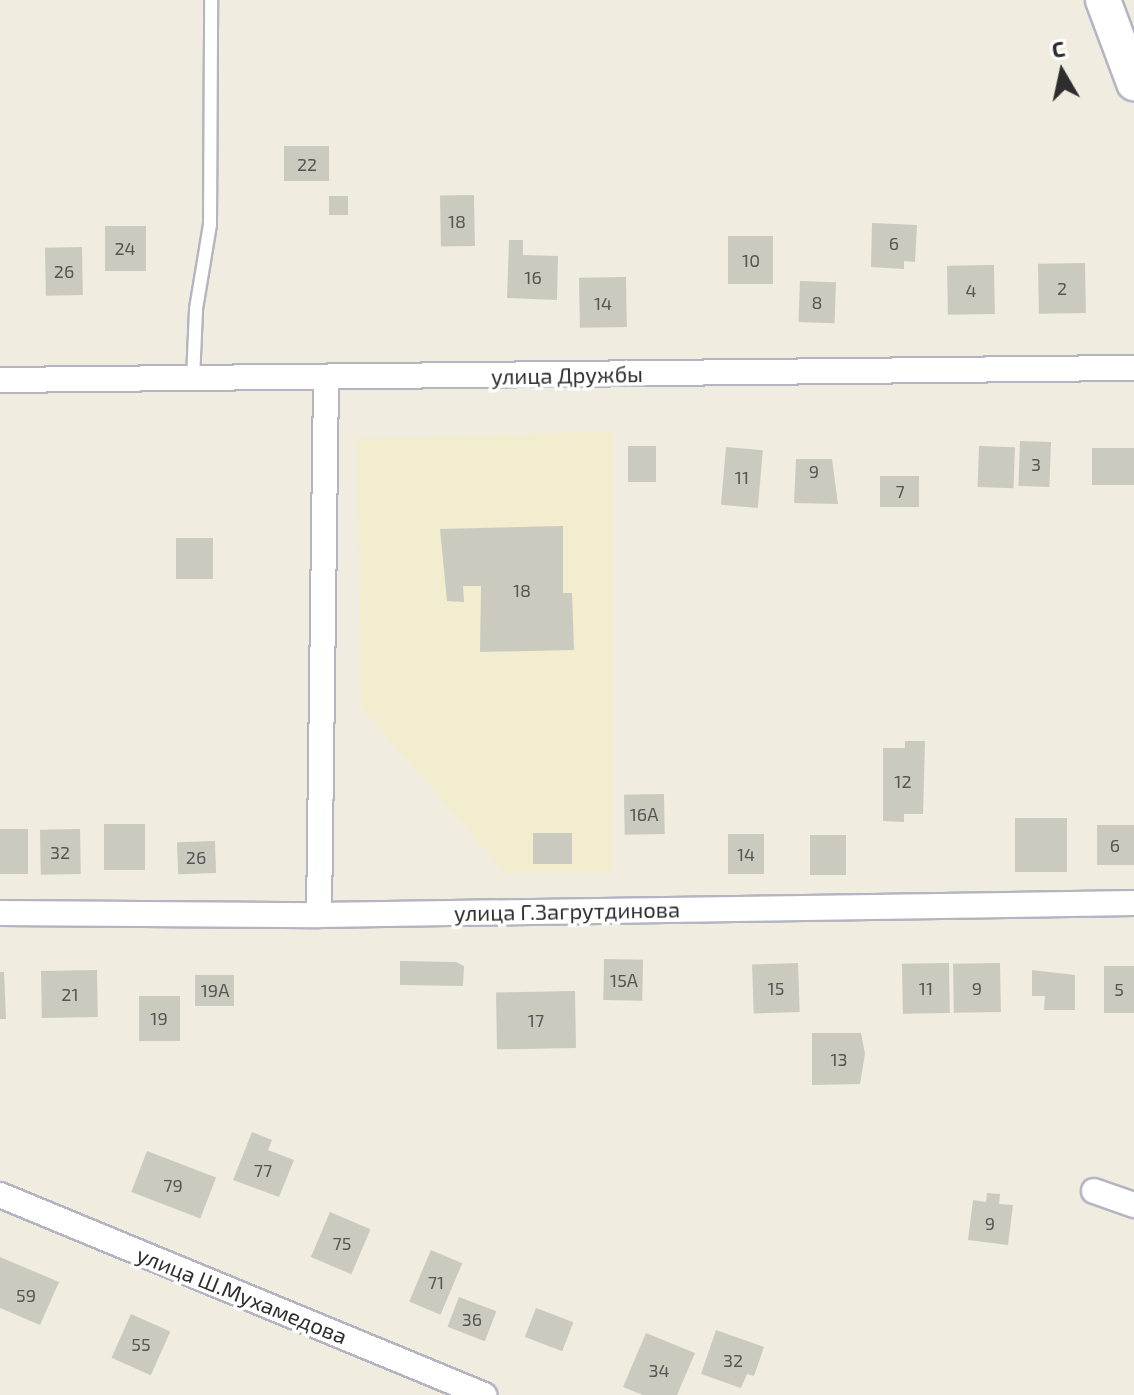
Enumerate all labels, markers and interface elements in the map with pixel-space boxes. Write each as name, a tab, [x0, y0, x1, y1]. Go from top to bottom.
north arrow	[1022, 32, 1102, 112]
text: С	[1050, 34, 1067, 62]
house number: 22	[297, 153, 317, 175]
house number: 18	[448, 210, 466, 232]
house number: 6	[889, 232, 899, 254]
house number: 24	[114, 237, 136, 259]
house number: 10	[742, 249, 760, 271]
house number: 26	[54, 260, 74, 282]
house number: 16	[524, 266, 542, 288]
house number: 2	[1057, 277, 1067, 299]
house number: 4	[965, 279, 977, 301]
house number: 8	[812, 291, 822, 313]
house number: 14	[594, 292, 612, 314]
street label: улица Дружбы	[491, 360, 643, 390]
house number: 3	[1031, 453, 1041, 475]
house number: 9	[809, 460, 819, 482]
house number: 11	[735, 466, 749, 488]
house number: 7	[895, 480, 905, 502]
house number: 18	[513, 579, 531, 601]
house number: 12	[894, 770, 912, 792]
house number: 16А	[630, 803, 658, 825]
house number: 6	[1110, 834, 1120, 856]
house number: 32	[50, 841, 70, 863]
house number: 14	[737, 843, 755, 865]
house number: 26	[186, 846, 206, 868]
street label: улица Г.Загрутдинова	[454, 896, 680, 926]
house number: 15А	[610, 969, 638, 991]
house number: 15	[768, 977, 784, 999]
house number: 11	[919, 977, 933, 999]
house number: 9	[972, 977, 982, 999]
house number: 5	[1114, 978, 1124, 1000]
house number: 19А	[201, 979, 229, 1001]
house number: 21	[61, 983, 79, 1005]
house number: 19	[150, 1007, 168, 1029]
house number: 17	[528, 1009, 544, 1031]
house number: 13	[830, 1048, 848, 1070]
house number: 77	[254, 1159, 272, 1181]
house number: 79	[163, 1174, 183, 1196]
house number: 9	[985, 1212, 995, 1234]
house number: 75	[333, 1232, 351, 1254]
street label: улица Ш.Мухамедова	[133, 1241, 351, 1349]
house number: 71	[428, 1271, 444, 1293]
house number: 59	[16, 1284, 36, 1306]
house number: 36	[462, 1308, 482, 1330]
house number: 55	[131, 1333, 151, 1355]
house number: 32	[723, 1349, 743, 1371]
house number: 34	[648, 1359, 670, 1381]

